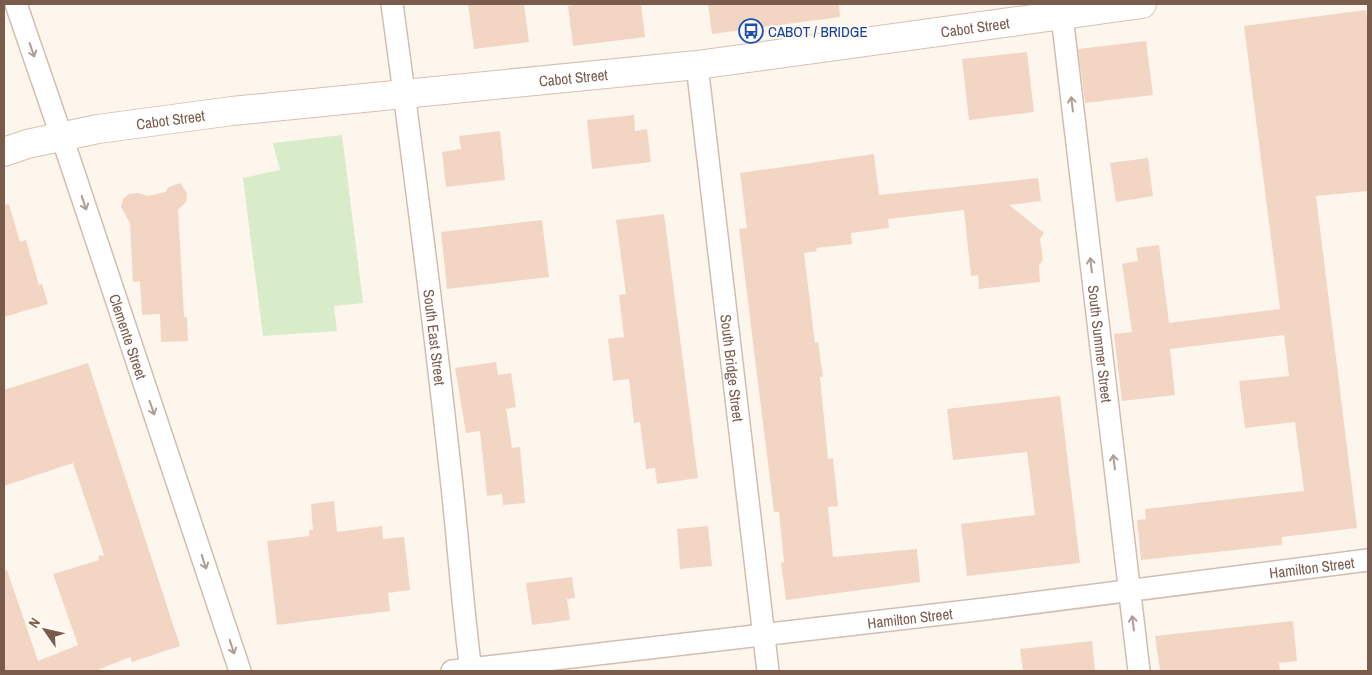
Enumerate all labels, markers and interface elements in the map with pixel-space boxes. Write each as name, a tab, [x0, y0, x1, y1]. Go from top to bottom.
street label: Cabot Street	[939, 12, 1011, 42]
bus stop icon: CABOT / BRIDGE	[738, 18, 764, 44]
place label: CABOT / BRIDGE	[768, 21, 868, 42]
one-way arrow	[28, 42, 37, 57]
street label: Cabot Street	[538, 63, 609, 91]
one-way arrow	[1067, 96, 1077, 112]
street label: Cabot Street	[135, 104, 207, 134]
one-way arrow	[80, 195, 90, 211]
one-way arrow	[1086, 258, 1096, 274]
street label: South Summer Street	[1083, 284, 1118, 404]
street label: South East Street	[419, 288, 451, 387]
street label: Clemente Street	[104, 291, 153, 383]
street label: South Bridge Street	[716, 313, 749, 423]
one-way arrow	[148, 399, 157, 415]
one-way arrow	[1109, 454, 1119, 470]
street label: Hamilton Street	[1268, 551, 1356, 583]
one-way arrow	[200, 553, 209, 569]
street label: Hamilton Street	[866, 602, 954, 633]
north arrow	[20, 605, 70, 655]
text: N	[24, 614, 44, 631]
one-way arrow	[1128, 615, 1138, 631]
one-way arrow	[228, 639, 238, 655]

